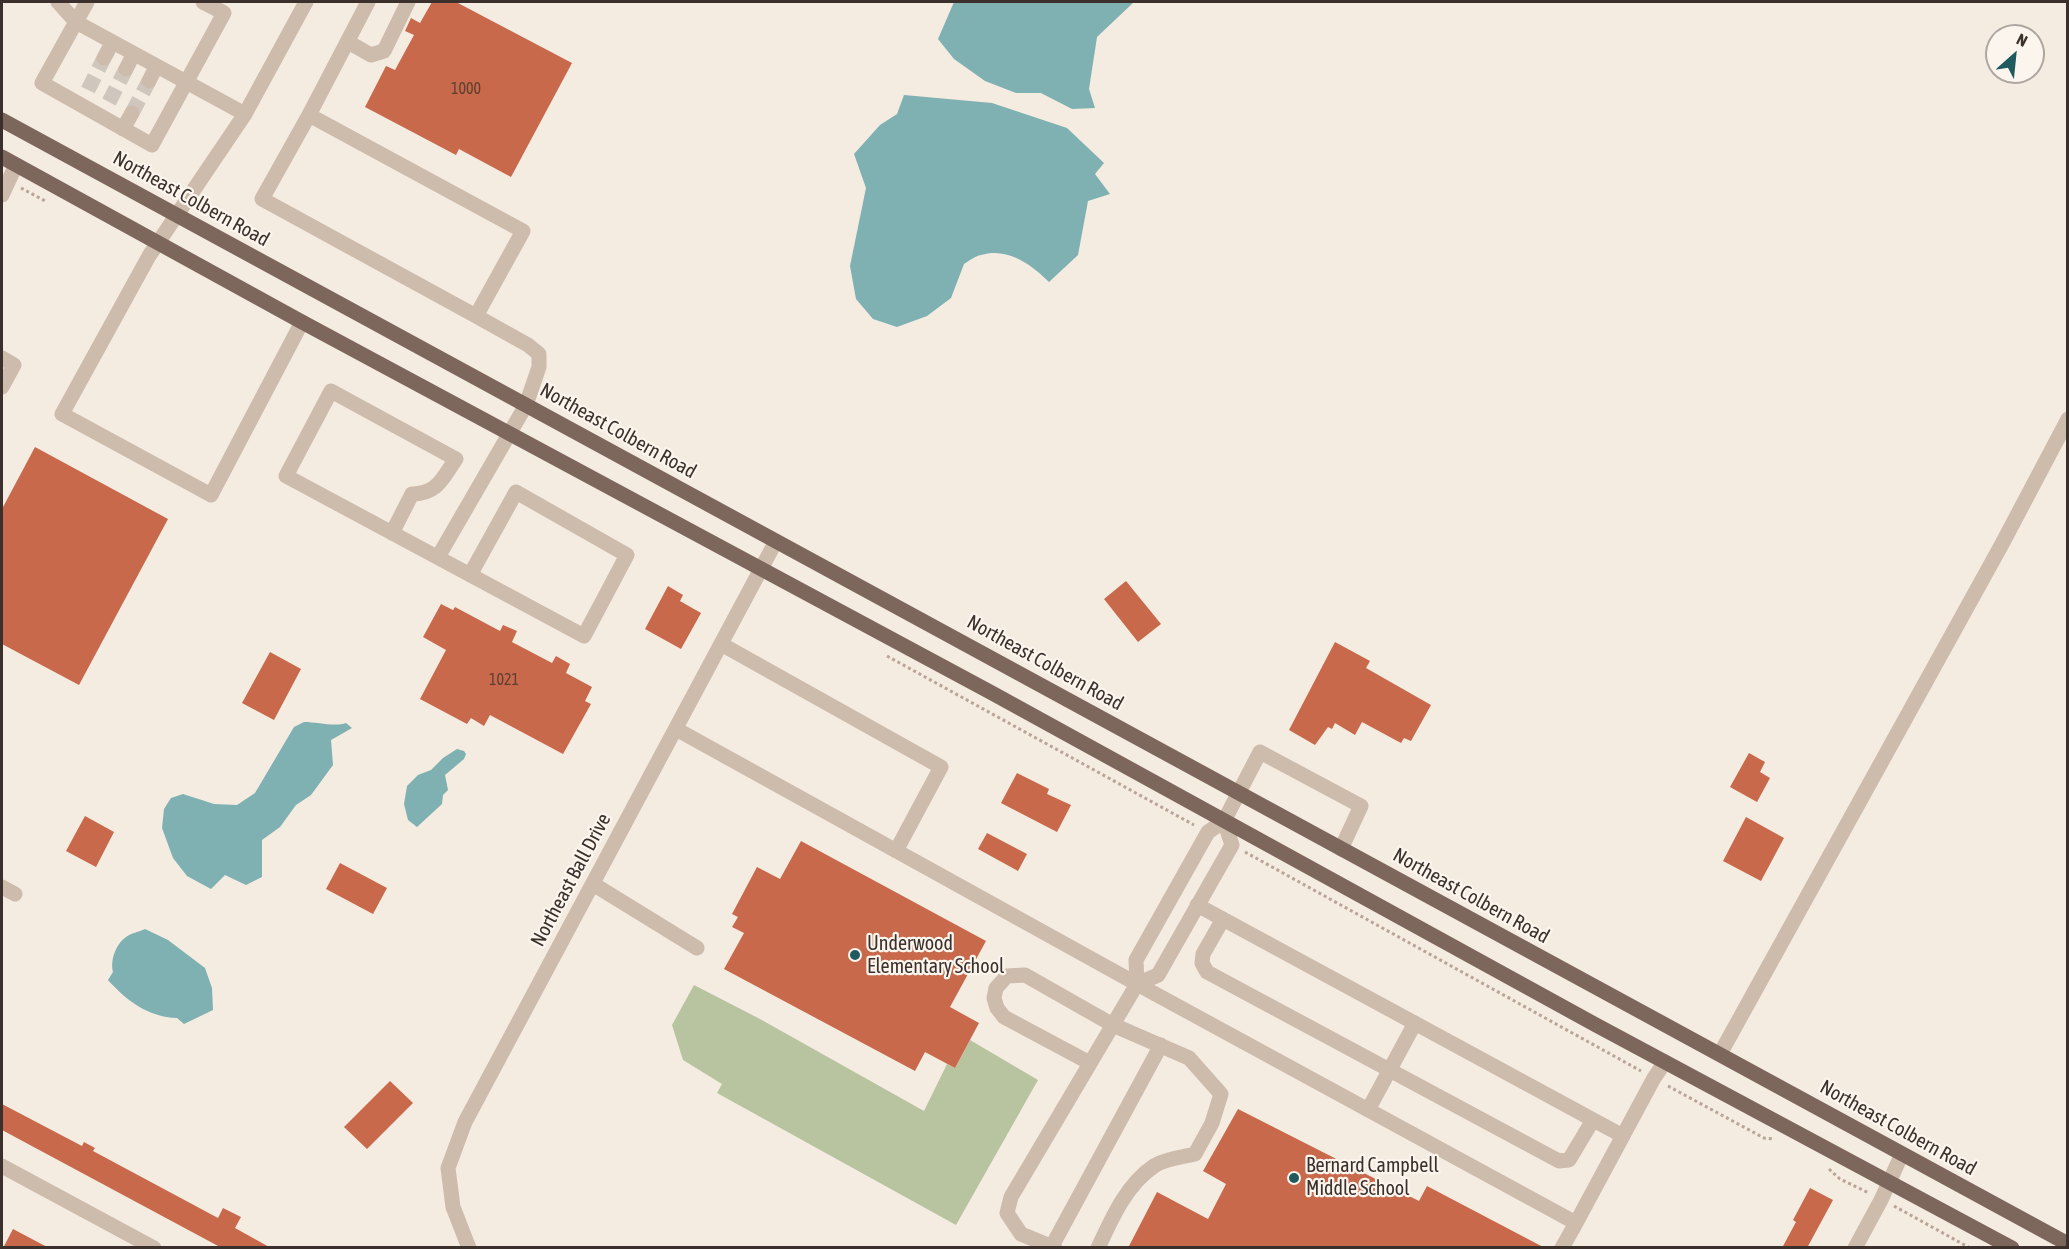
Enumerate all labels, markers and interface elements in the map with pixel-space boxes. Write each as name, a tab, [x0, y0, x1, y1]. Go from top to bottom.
north arrow	[1985, 24, 2045, 84]
text: N	[2014, 30, 2031, 50]
house number: 1000	[451, 79, 481, 99]
street label: Northeast Colbern Road	[109, 146, 273, 252]
street label: Northeast Colbern Road	[536, 378, 700, 484]
street label: Northeast Colbern Road	[963, 610, 1127, 716]
house number: 1021	[489, 670, 519, 690]
street label: Northeast Ball Drive	[526, 809, 616, 951]
street label: Northeast Colbern Road	[1389, 843, 1553, 949]
place label: Underwood Elementary School	[867, 932, 1004, 979]
marker: Underwood Elementary School	[848, 948, 862, 962]
street label: Northeast Colbern Road	[1816, 1075, 1980, 1181]
place label: Bernard Campbell Middle School	[1306, 1154, 1439, 1201]
marker: Bernard Campbell Middle School	[1287, 1171, 1301, 1185]

